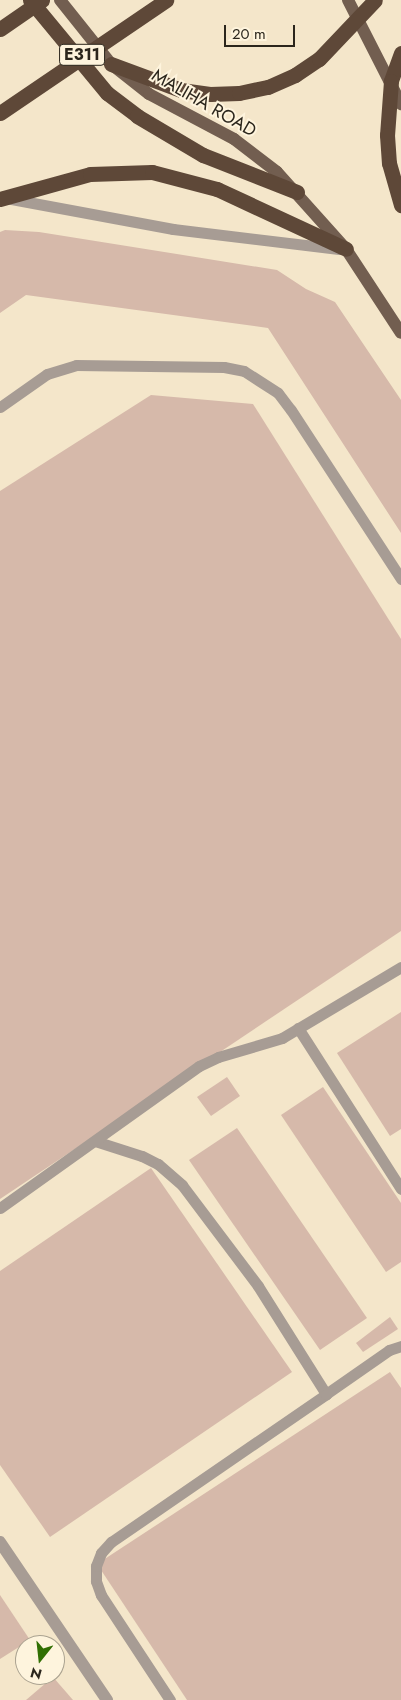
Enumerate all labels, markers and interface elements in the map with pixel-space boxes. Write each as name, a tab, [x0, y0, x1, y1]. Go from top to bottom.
scale bar	[226, 15, 297, 47]
text: 20 m	[232, 23, 266, 45]
road number: E311	[58, 42, 106, 68]
street label: MALIHA ROAD	[148, 64, 260, 142]
north arrow	[15, 1635, 65, 1685]
text: N	[28, 1662, 44, 1685]

